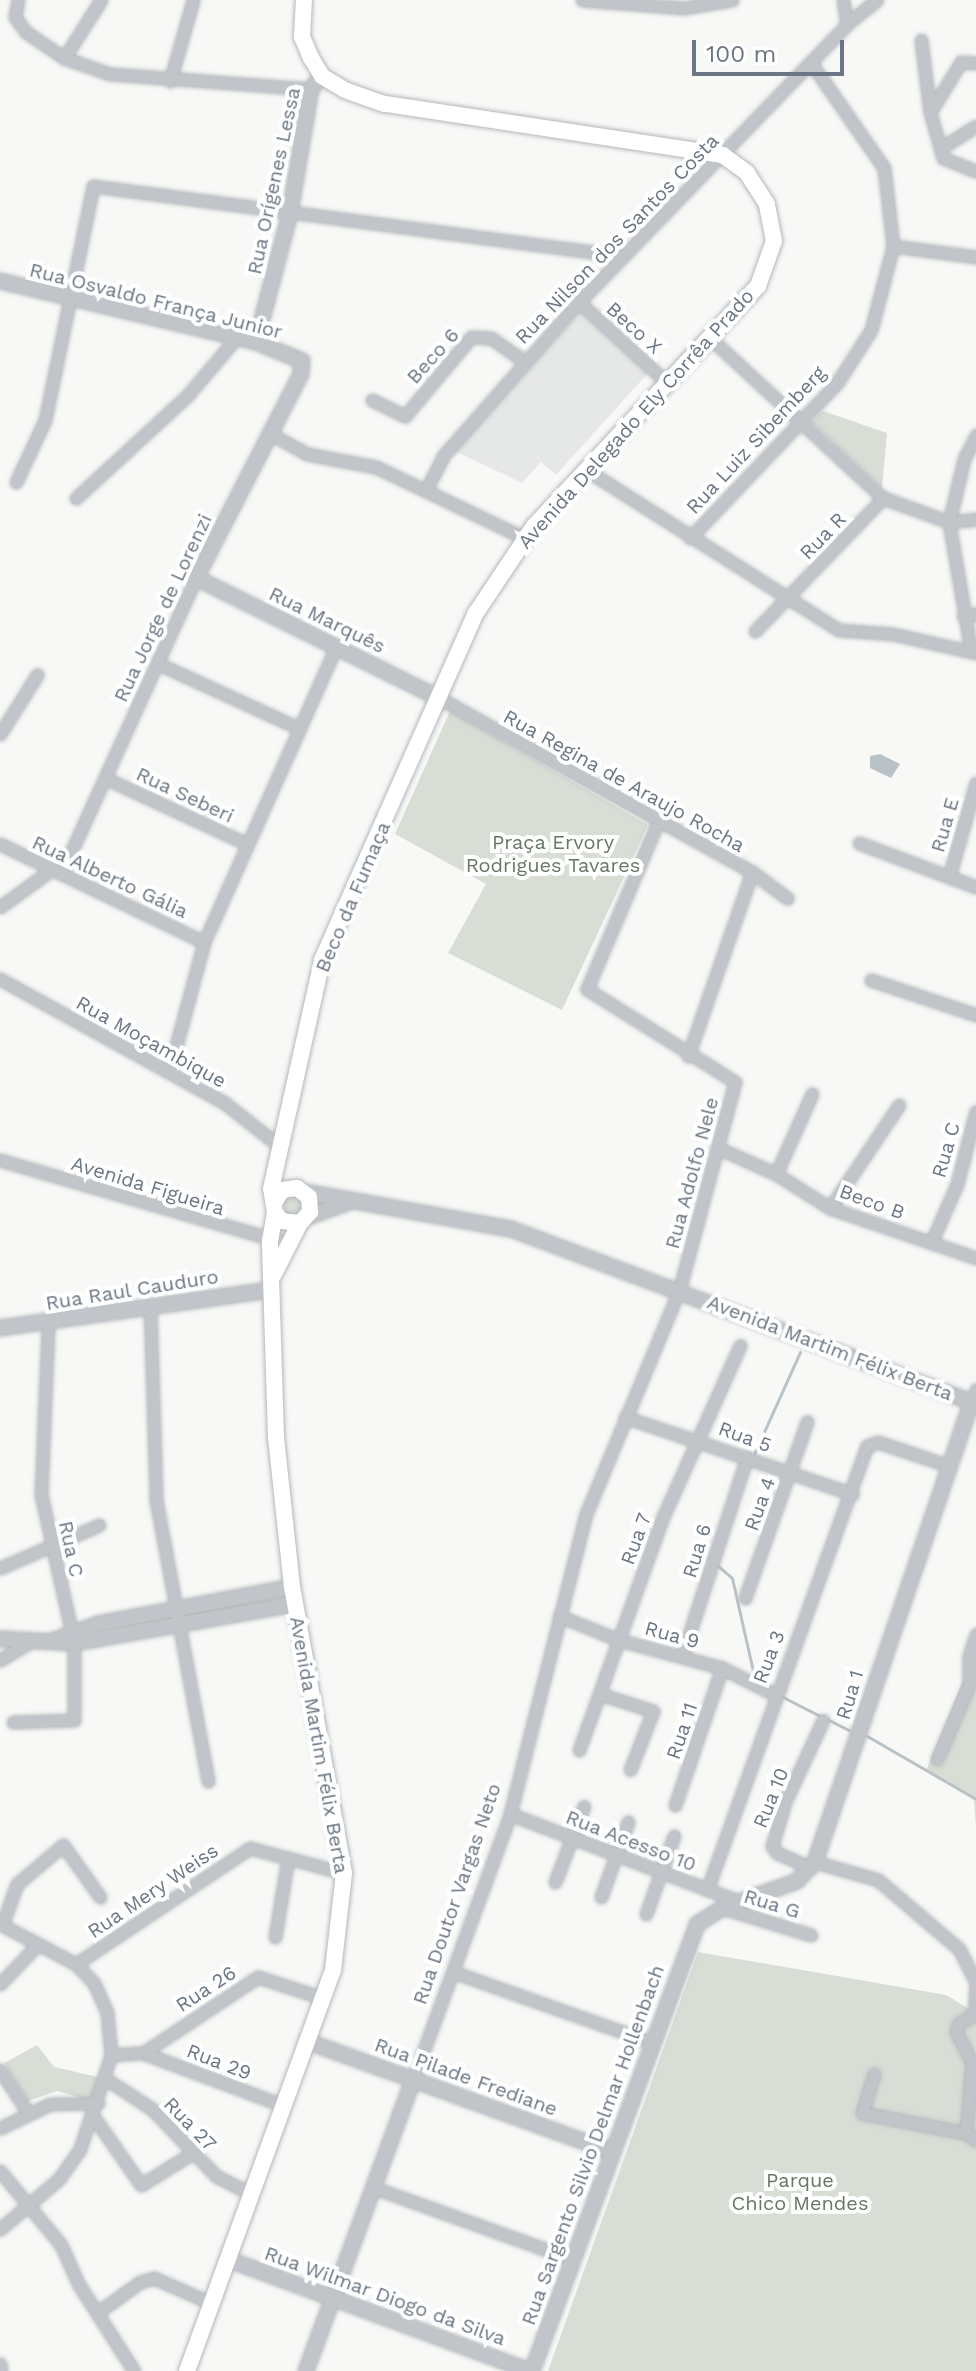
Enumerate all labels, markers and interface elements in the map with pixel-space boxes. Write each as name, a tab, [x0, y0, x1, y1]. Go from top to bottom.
scale bar	[696, 24, 848, 74]
text: 100 m	[706, 40, 776, 68]
street label: Rua Orígenes Lessa	[242, 85, 306, 277]
street label: Rua Nilson dos Santos Costa	[510, 129, 724, 349]
street label: Rua Osvaldo França Junior	[26, 258, 286, 344]
street label: Avenida Delegado Ely Corrêa Prado	[512, 284, 760, 554]
street label: Beco X	[601, 297, 667, 359]
street label: Beco 6	[402, 323, 464, 389]
street label: Rua Luiz Sibemberg	[681, 361, 831, 519]
street label: Rua R	[795, 507, 851, 565]
street label: Rua Jorge de Lorenzi	[109, 510, 217, 706]
street label: Rua Marquês	[265, 581, 389, 659]
street label: Rua Regina de Araujo Rocha	[498, 704, 750, 858]
street label: Rua Seberi	[132, 762, 238, 828]
street label: Rua E	[926, 795, 964, 855]
street label: Beco da Fumaça	[310, 818, 396, 976]
street label: Rua Alberto Gália	[28, 830, 192, 924]
park label: Praça Ervory Rodrigues Tavares	[465, 831, 641, 878]
street label: Rua Moçambique	[72, 991, 230, 1093]
street label: Rua Adolfo Nele	[660, 1094, 724, 1252]
street label: Rua C	[927, 1119, 965, 1181]
street label: Avenida Figueira	[68, 1151, 228, 1221]
street label: Beco B	[836, 1179, 908, 1225]
street label: Rua Raul Cauduro	[43, 1264, 221, 1316]
street label: Avenida Martim Félix Berta	[704, 1290, 956, 1406]
street label: Rua 5	[715, 1416, 775, 1458]
street label: Rua 4	[739, 1474, 781, 1534]
street label: Rua 7	[615, 1509, 657, 1569]
street label: Rua C	[53, 1518, 89, 1580]
street label: Rua 6	[677, 1521, 717, 1581]
street label: Avenida Martim Félix Berta	[284, 1614, 354, 1876]
street label: Rua 9	[642, 1616, 702, 1654]
street label: Rua 3	[748, 1627, 790, 1687]
street label: Rua 1	[831, 1667, 869, 1723]
street label: Rua 11	[661, 1699, 703, 1763]
street label: Rua 10	[748, 1764, 794, 1832]
street label: Rua Doutor Vargas Neto	[408, 1780, 506, 2008]
street label: Rua Acesso 10	[562, 1805, 700, 1877]
street label: Rua Mery Weiss	[83, 1838, 223, 1944]
street label: Rua G	[741, 1884, 803, 1924]
street label: Rua 26	[171, 1961, 241, 2017]
street label: Rua Sargento Silvio Delmar Hollenbach	[516, 1961, 670, 2329]
street label: Rua Pilade Frediane	[371, 2033, 561, 2121]
street label: Rua 29	[183, 2039, 255, 2085]
street label: Rua 27	[158, 2092, 222, 2156]
park label: Parque Chico Mendes	[732, 2169, 868, 2216]
street label: Rua Wilmar Diogo da Silva	[260, 2241, 510, 2351]

